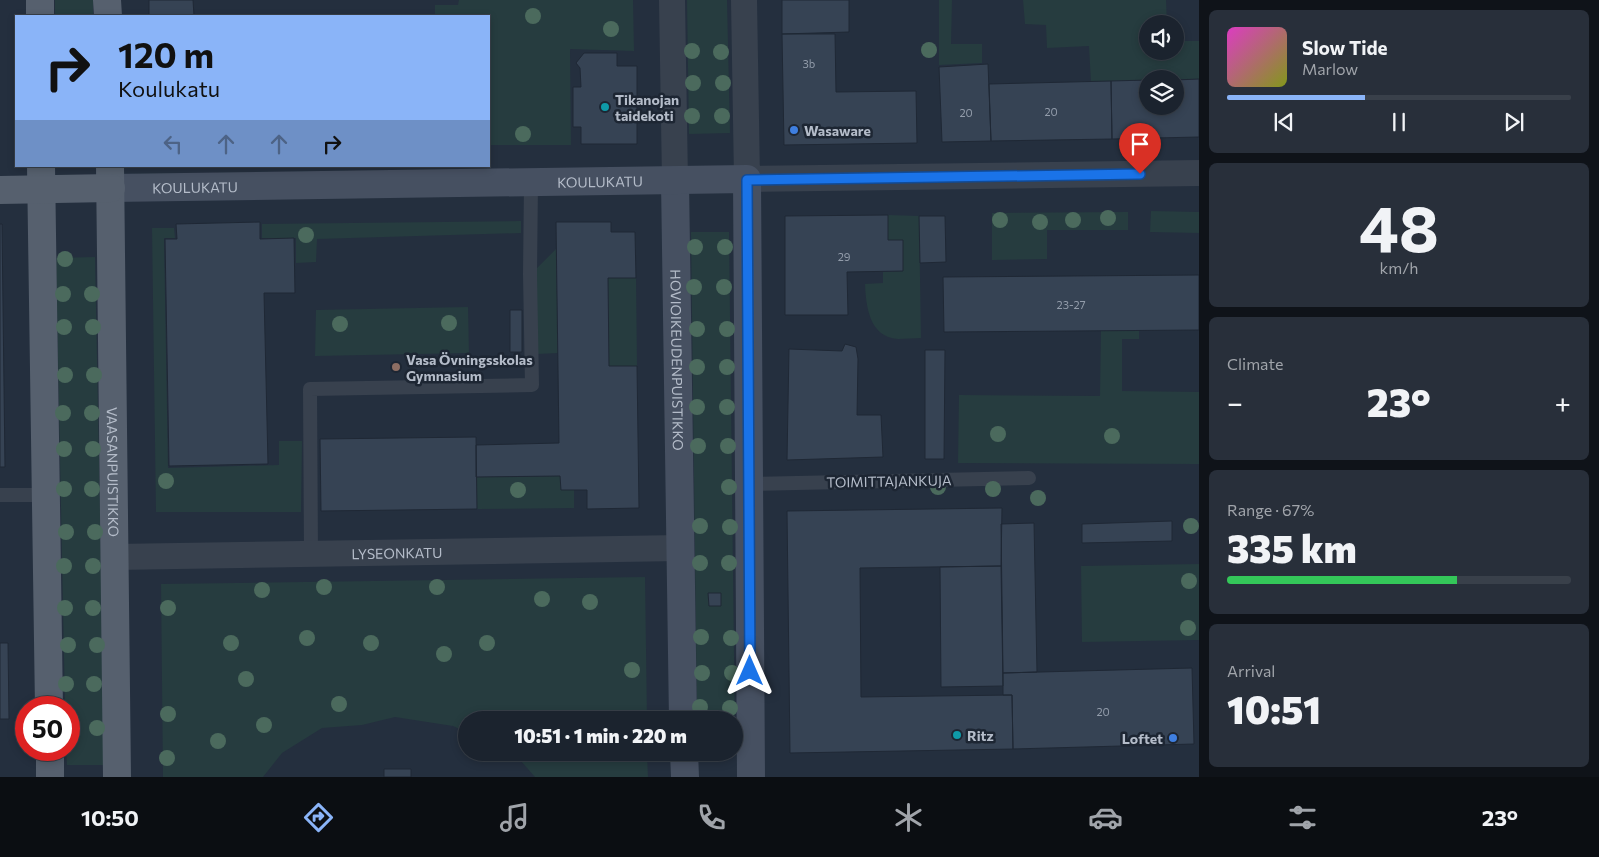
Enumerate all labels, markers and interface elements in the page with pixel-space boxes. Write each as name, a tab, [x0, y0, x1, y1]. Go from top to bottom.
map controls	[1139, 15, 1184, 115]
button: sound	[1139, 15, 1184, 60]
text: 120 m	[118, 32, 214, 75]
icon: right	[35, 35, 100, 100]
text: Slow Tide	[1302, 36, 1388, 59]
house number: 3b	[803, 57, 815, 70]
text: Marlow	[1302, 59, 1358, 78]
button: layers	[1139, 70, 1184, 115]
text: Koulukatu	[118, 75, 220, 102]
place label: Tikanojan taidekoti	[615, 91, 679, 124]
marker: Tikanojan taidekoti	[599, 101, 611, 113]
house number: 20	[1044, 105, 1058, 118]
house number: 20	[959, 106, 973, 119]
icon: previous	[1270, 108, 1298, 136]
icon: pause	[1385, 108, 1413, 136]
icon: next	[1500, 108, 1528, 136]
place label: Wasaware	[804, 122, 871, 139]
pin	[1119, 123, 1161, 174]
marker: Wasaware	[788, 124, 800, 136]
icon: left	[159, 130, 187, 158]
icon: ahead	[212, 130, 240, 158]
icon: ahead	[265, 130, 293, 158]
icon: right	[318, 130, 346, 158]
icon: arrive	[1126, 130, 1154, 158]
street label: KOULUKATU	[557, 172, 643, 190]
street label: KOULUKATU	[152, 178, 238, 196]
text: 48	[1359, 186, 1439, 265]
house number: 29	[838, 250, 851, 263]
text: km/h	[1380, 258, 1418, 277]
street label: HOVIOIKEUDENPUISTIKKO	[668, 269, 688, 451]
house number: 23-27	[1057, 298, 1086, 311]
place label: Vasa Övningsskolas Gymnasium	[406, 351, 533, 384]
text: Climate	[1227, 354, 1283, 373]
marker: Vasa Övningsskolas Gymnasium	[390, 361, 402, 373]
text: 23°	[1367, 378, 1431, 425]
text: −	[1227, 385, 1243, 419]
text: +	[1555, 385, 1571, 419]
street label: VAASANPUISTIKKO	[104, 407, 123, 537]
street label: TOIMITTAJANKUJA	[826, 471, 952, 491]
text: Range · 67%	[1227, 500, 1314, 519]
text: 335 km	[1227, 524, 1357, 571]
street label: LYSEONKATU	[351, 543, 443, 562]
position arrow	[723, 644, 775, 696]
text: Arrival	[1227, 661, 1275, 680]
text: 10:51	[1227, 685, 1321, 732]
speed limit sign: 50	[15, 696, 80, 761]
house number: 20	[1096, 705, 1110, 718]
text: 10:51 · 1 min · 220 m	[514, 724, 687, 747]
place label: Ritz	[967, 727, 994, 744]
marker: Ritz	[951, 729, 963, 741]
place label: Loftet	[1122, 730, 1163, 747]
marker: Loftet	[1167, 732, 1179, 744]
icon: directions	[301, 800, 336, 835]
icon: music	[497, 800, 532, 835]
icon: phone	[694, 800, 729, 835]
icon: climate	[891, 800, 926, 835]
icon: car	[1088, 800, 1123, 835]
icon: filters	[1285, 800, 1320, 835]
text: 10:50	[81, 804, 139, 831]
text: 23°	[1482, 804, 1518, 831]

